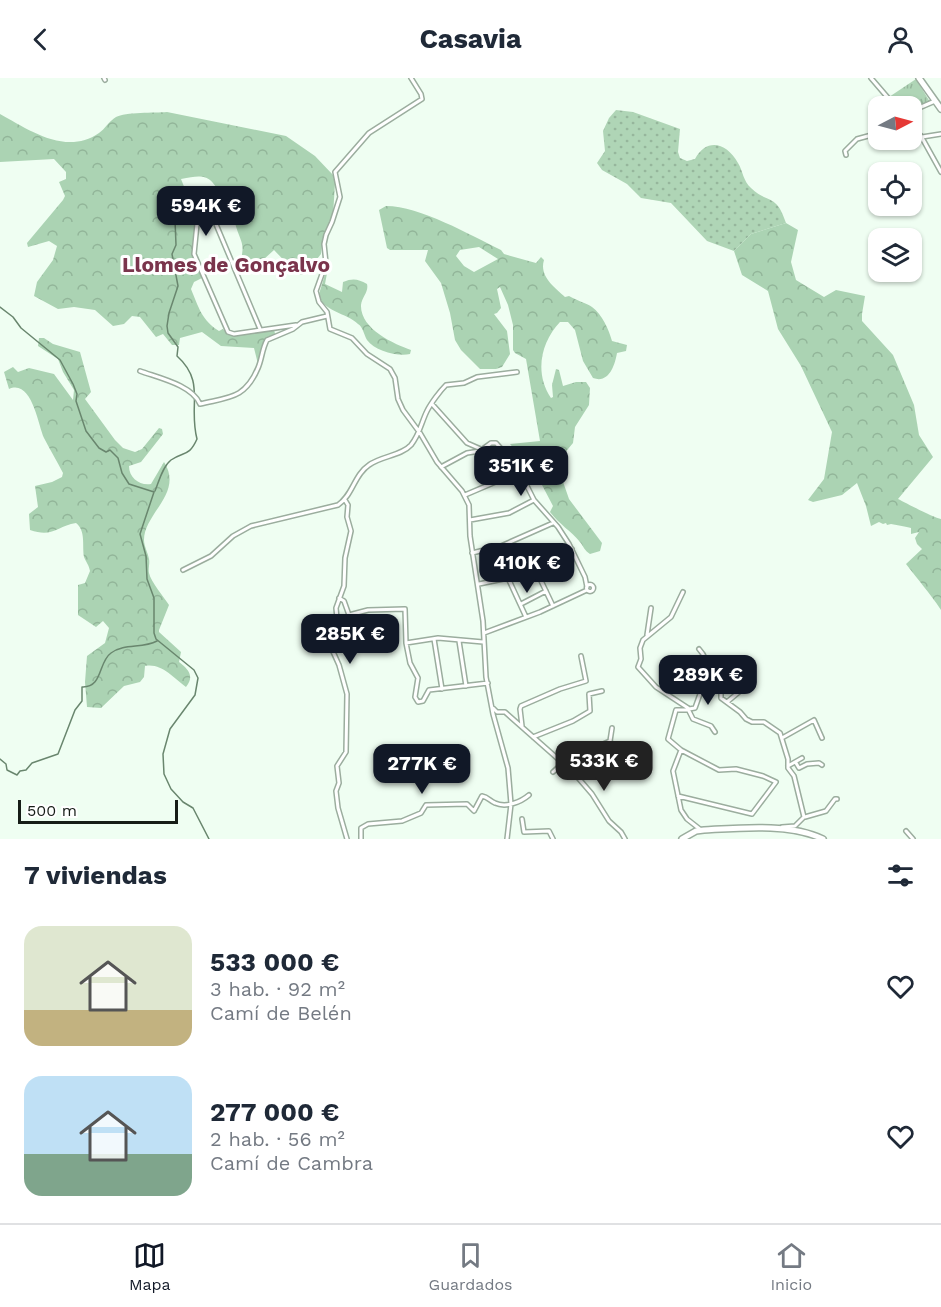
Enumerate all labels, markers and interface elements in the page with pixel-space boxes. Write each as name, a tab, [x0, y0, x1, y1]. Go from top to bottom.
icon: back	[24, 23, 57, 56]
text: Casavia	[419, 23, 522, 55]
icon: person	[884, 23, 917, 56]
north arrow	[868, 96, 922, 150]
map controls	[868, 96, 922, 282]
button: locate	[868, 162, 922, 216]
pin: 594K €	[157, 186, 255, 237]
text: 594K €	[171, 193, 241, 217]
button: layers	[868, 228, 922, 282]
district label: Llomes de Gonçalvo	[122, 252, 330, 277]
pin: 351K €	[472, 446, 570, 497]
text: 351K €	[488, 453, 554, 477]
pin: 410K €	[478, 543, 576, 594]
text: 410K €	[493, 550, 561, 574]
pin: 285K €	[301, 614, 399, 665]
text: 285K €	[315, 621, 385, 645]
pin: 289K €	[659, 655, 757, 706]
text: 289K €	[673, 662, 743, 686]
pin: 533K €	[555, 741, 653, 792]
pin: 277K €	[373, 744, 471, 795]
text: 533K €	[570, 748, 638, 772]
text: 277K €	[387, 751, 457, 775]
scale bar	[18, 797, 178, 824]
text: 500 m	[27, 801, 77, 820]
icon: filters	[884, 859, 917, 892]
text: 7 viviendas	[24, 860, 167, 890]
text: 533 000 €	[210, 947, 339, 977]
icon: home	[72, 950, 144, 1022]
icon: heart	[884, 970, 917, 1003]
text: 3 hab. · 92 m²	[210, 977, 345, 1001]
text: Camí de Belén	[210, 1001, 352, 1025]
text: 277 000 €	[210, 1097, 339, 1127]
icon: home	[72, 1100, 144, 1172]
icon: heart	[884, 1120, 917, 1153]
text: 2 hab. · 56 m²	[210, 1127, 345, 1151]
text: Camí de Cambra	[210, 1151, 373, 1175]
tab: Mapa	[129, 1239, 171, 1294]
tab: Guardados	[429, 1239, 512, 1294]
tab: Inicio	[770, 1239, 812, 1294]

